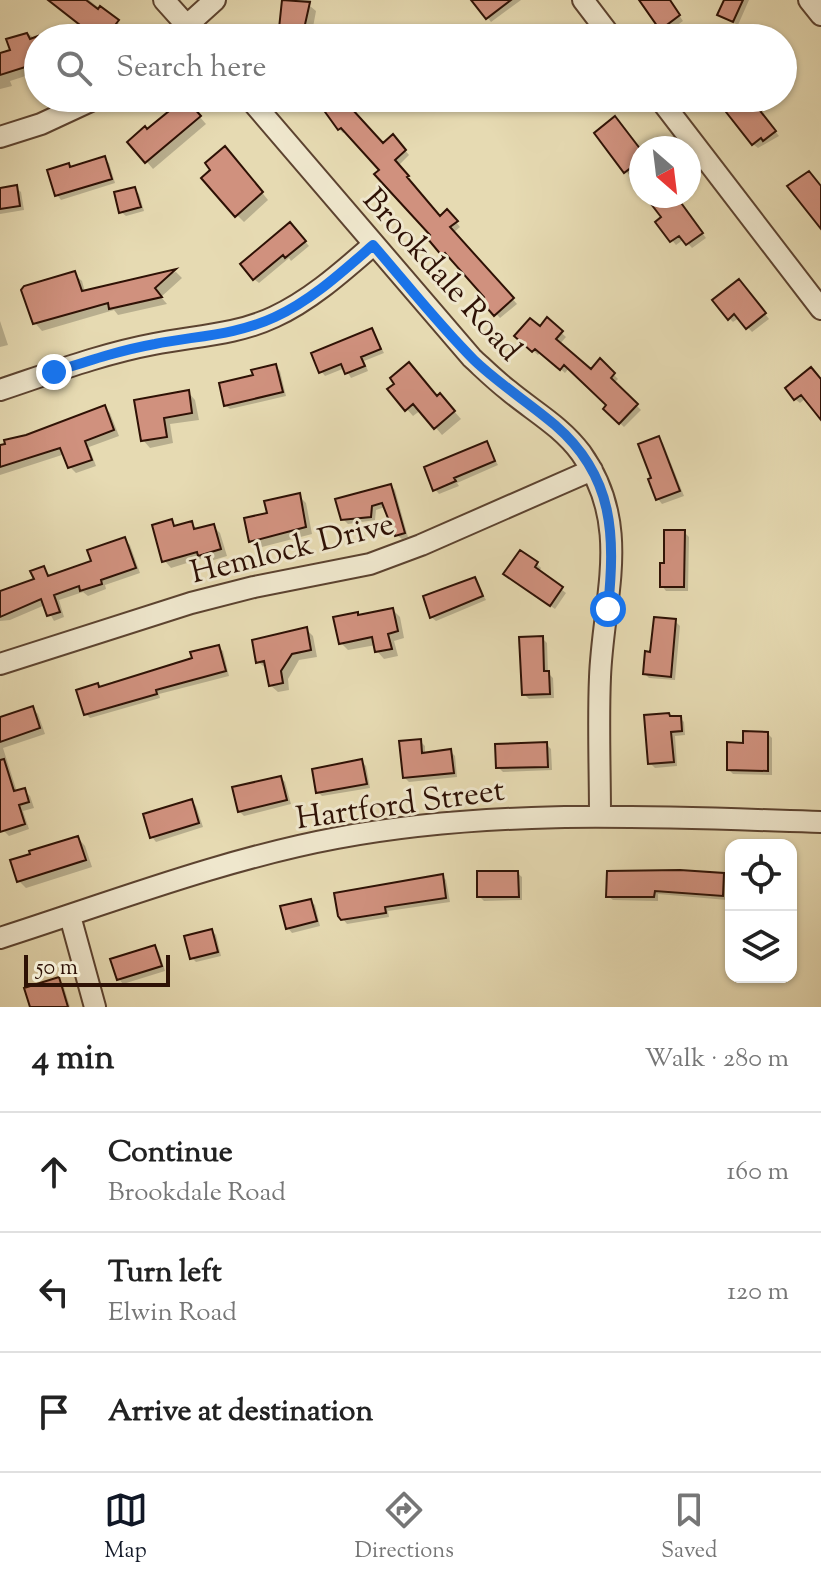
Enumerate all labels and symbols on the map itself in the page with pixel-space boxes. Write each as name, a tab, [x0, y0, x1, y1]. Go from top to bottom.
north arrow	[629, 136, 701, 208]
street label: Brookdale Road	[350, 179, 531, 373]
route end	[36, 354, 72, 390]
street label: Hemlock Drive	[186, 502, 399, 597]
route start	[590, 591, 626, 627]
street label: Hartford Street	[293, 769, 508, 843]
scale bar	[24, 951, 170, 987]

